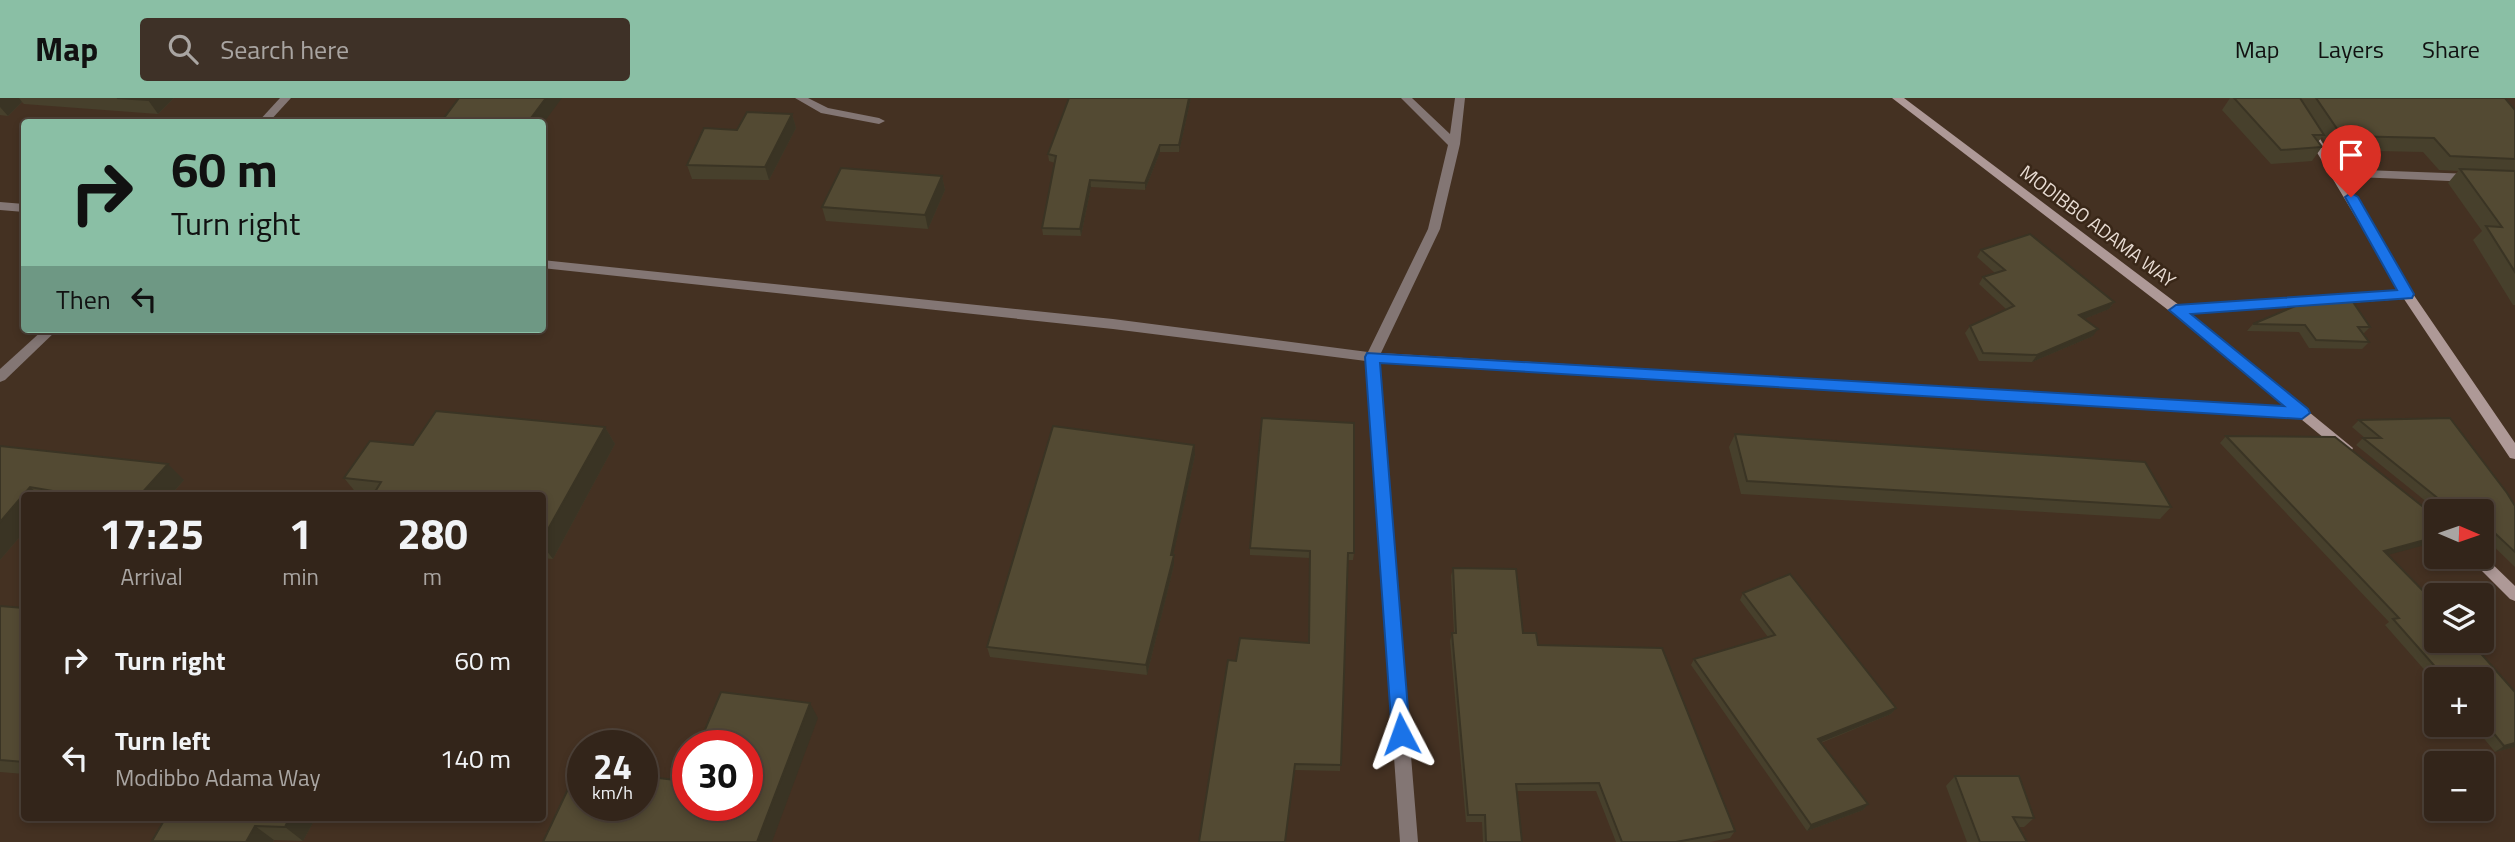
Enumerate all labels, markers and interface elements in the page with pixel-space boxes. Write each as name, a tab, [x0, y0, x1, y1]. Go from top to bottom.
search box	[140, 18, 630, 81]
text: Map	[35, 24, 98, 74]
icon: search	[164, 30, 202, 68]
text: Search here	[220, 30, 349, 69]
text: Map	[2235, 31, 2280, 67]
text: Layers	[2318, 31, 2384, 67]
text: Share	[2422, 31, 2480, 67]
pin	[2321, 125, 2381, 197]
text: 60 m	[171, 131, 278, 206]
icon: arrive	[2332, 136, 2370, 174]
icon: right	[56, 147, 147, 238]
street label: MODIBBO ADAMA WAY	[2014, 157, 2183, 294]
text: Turn right	[171, 199, 300, 247]
text: Then	[56, 280, 111, 319]
icon: left	[125, 280, 163, 318]
north arrow	[2424, 499, 2494, 569]
map controls	[2424, 499, 2494, 821]
text: 17:25	[99, 501, 204, 565]
text: 1	[289, 501, 312, 565]
text: 280	[397, 501, 468, 565]
text: Arrival	[120, 559, 183, 594]
text: min	[282, 559, 319, 594]
text: m	[423, 559, 442, 594]
button: layers	[2424, 583, 2494, 653]
icon: right	[56, 641, 94, 679]
text: Turn right	[115, 641, 226, 680]
text: 60 m	[454, 641, 511, 680]
button: +	[2424, 667, 2494, 737]
position arrow	[1364, 697, 1438, 771]
text: Turn left	[115, 721, 210, 760]
speed limit sign: 30	[672, 730, 763, 821]
icon: left	[56, 739, 94, 777]
text: 140 m	[440, 739, 511, 778]
text: 24	[593, 739, 632, 793]
button: −	[2424, 751, 2494, 821]
text: Modibbo Adama Way	[115, 760, 321, 795]
text: km/h	[592, 779, 633, 806]

